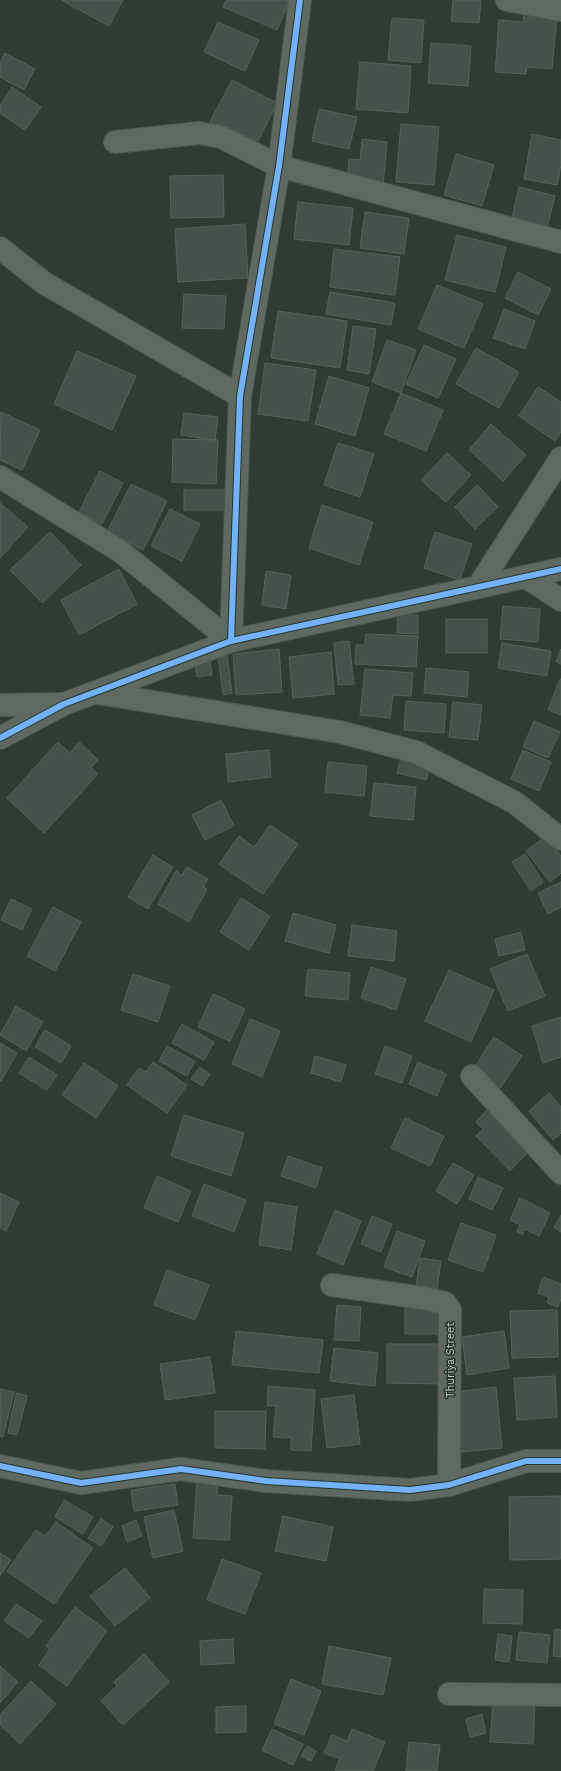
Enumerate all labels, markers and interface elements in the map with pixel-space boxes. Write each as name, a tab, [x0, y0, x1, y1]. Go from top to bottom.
street label: Thuriya Street	[444, 1322, 457, 1398]

